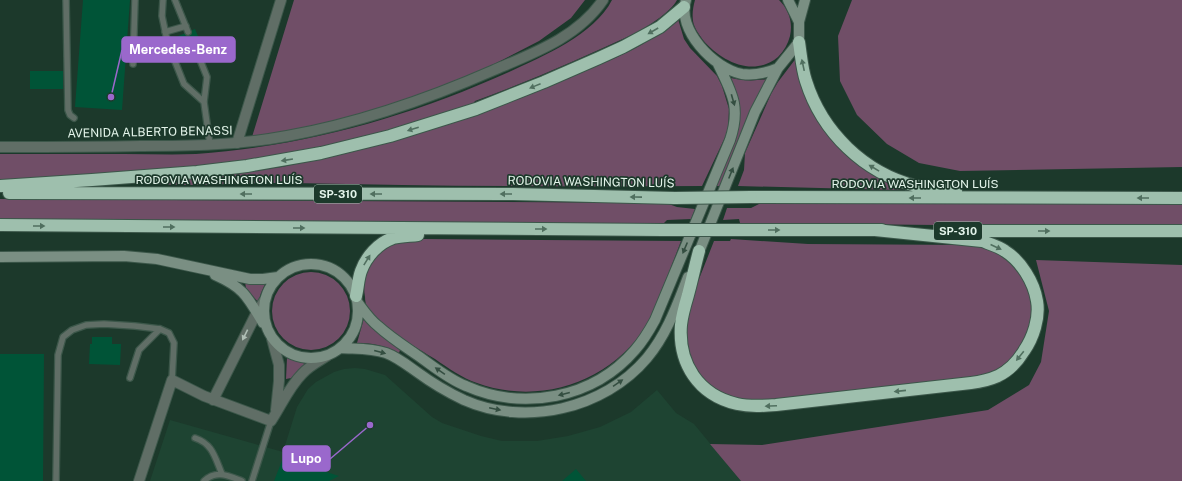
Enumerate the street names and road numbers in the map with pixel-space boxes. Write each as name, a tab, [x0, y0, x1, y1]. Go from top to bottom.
street label: AVENIDA ALBERTO BENASSI	[67, 124, 233, 140]
street label: RODOVIA WASHINGTON LUÍS	[135, 173, 303, 187]
street label: RODOVIA WASHINGTON LUÍS	[507, 174, 675, 190]
street label: RODOVIA WASHINGTON LUÍS	[831, 177, 999, 191]
road number: SP-310	[314, 185, 362, 203]
road number: SP-310	[934, 222, 982, 240]

